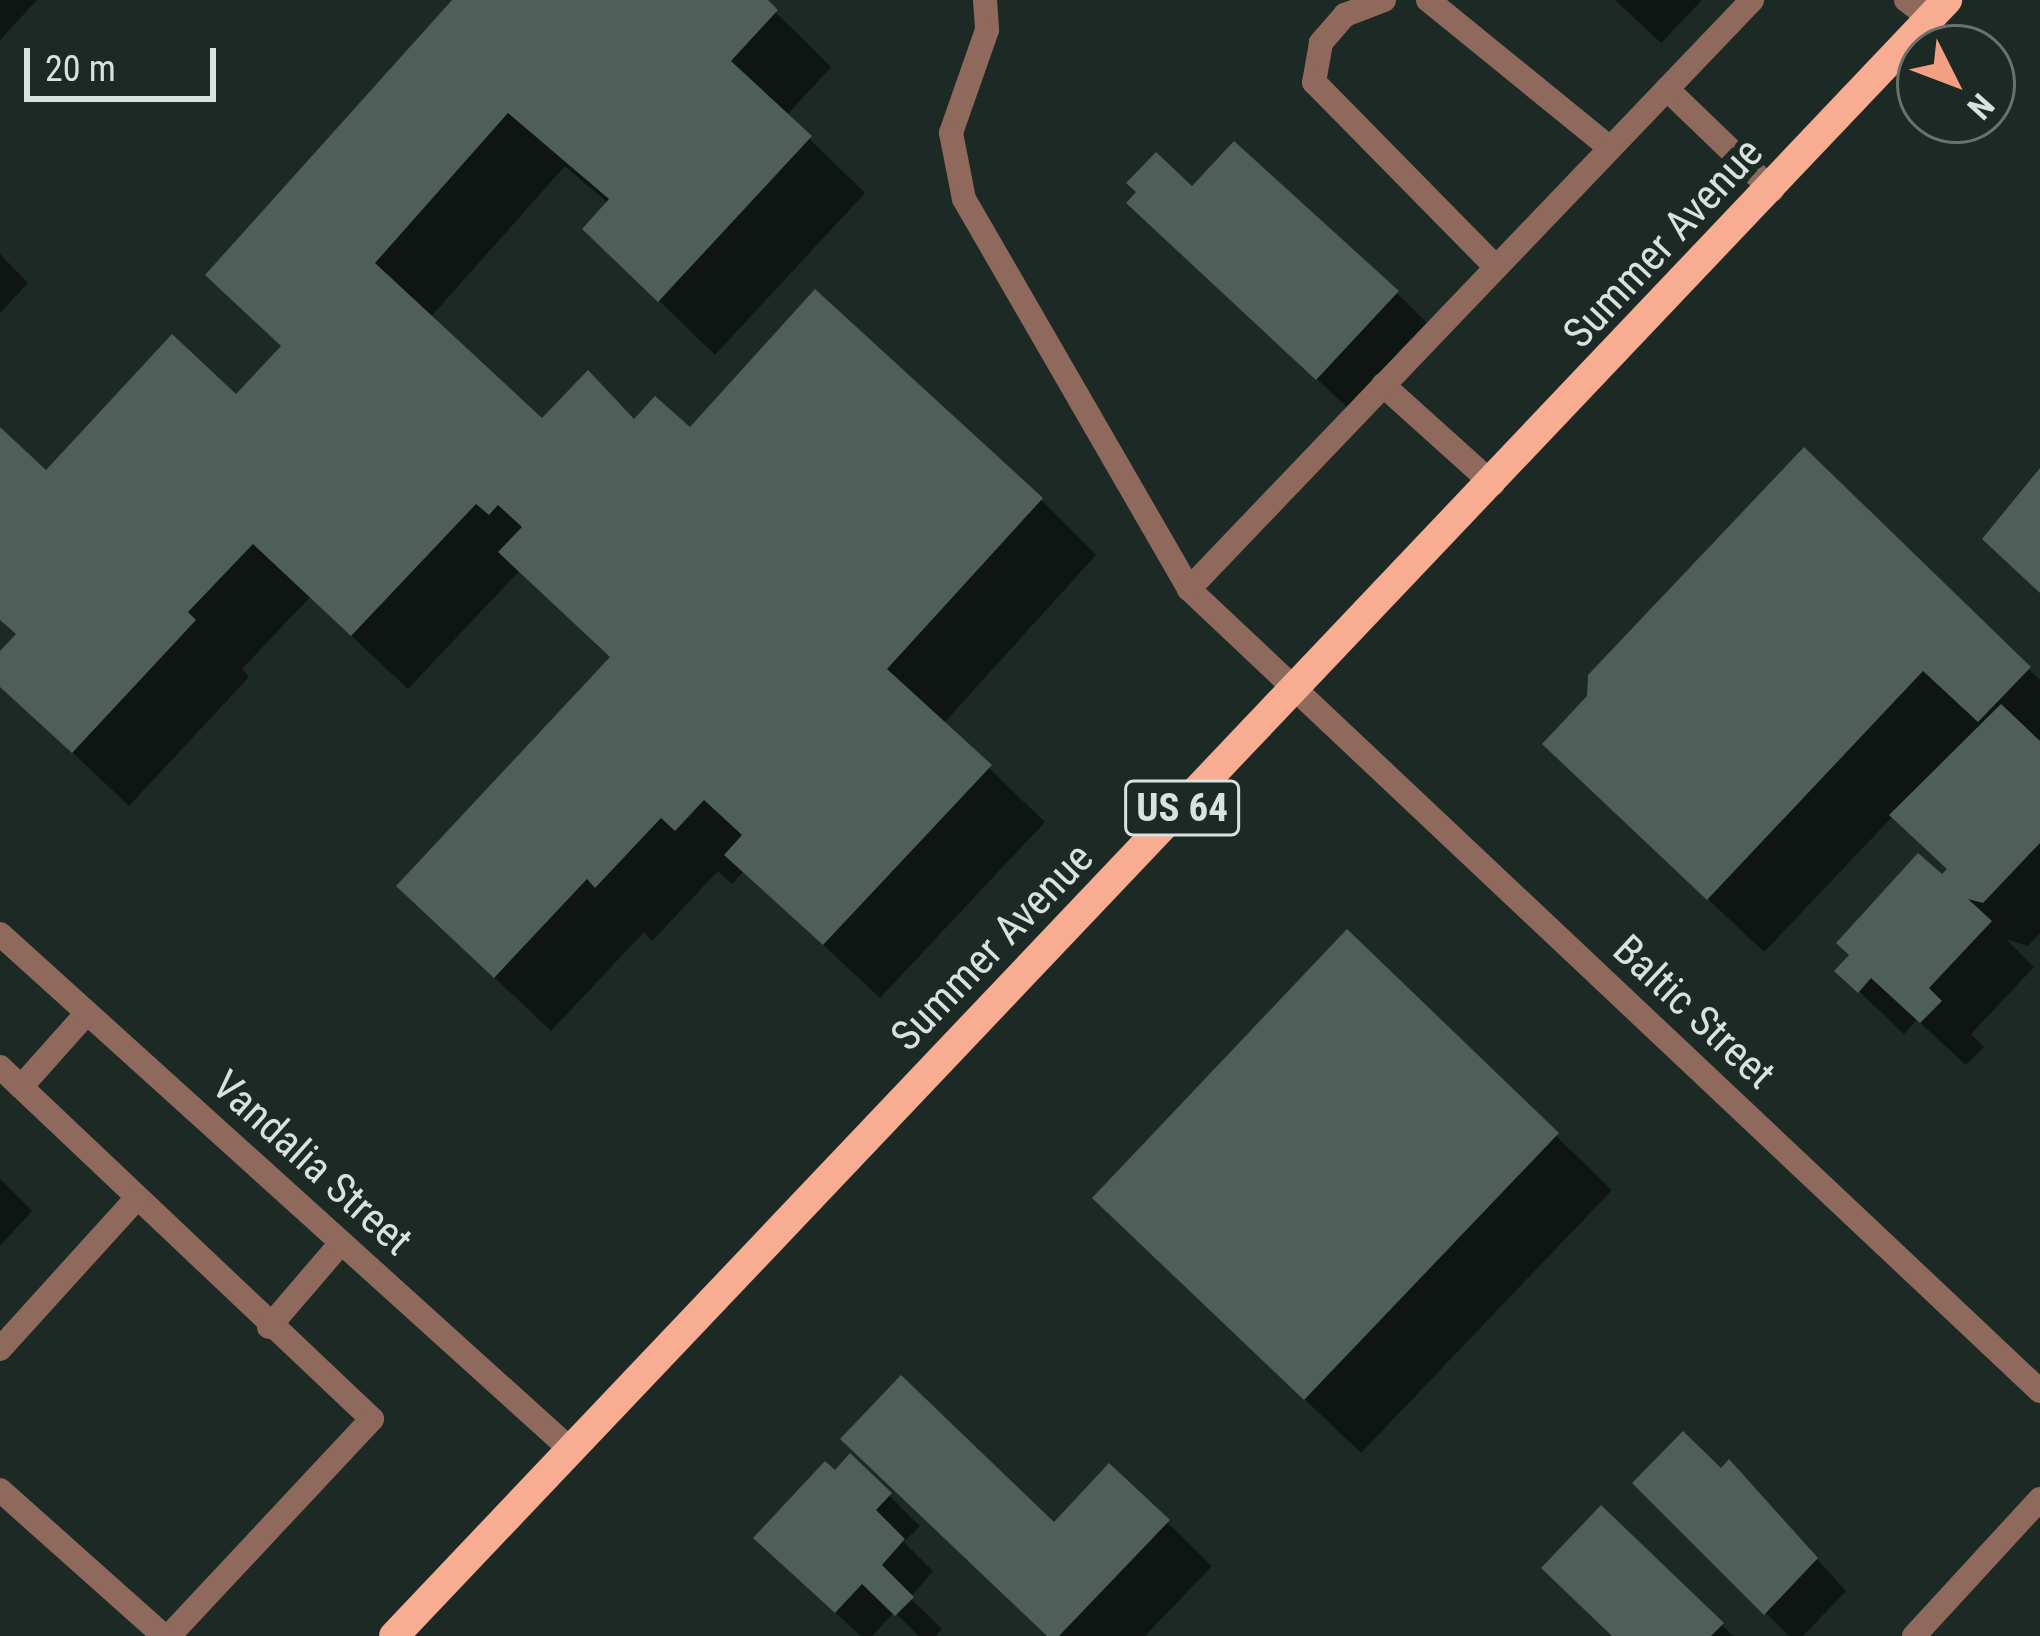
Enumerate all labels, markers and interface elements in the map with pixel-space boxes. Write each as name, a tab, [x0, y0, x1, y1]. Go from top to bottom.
scale bar	[30, 24, 222, 98]
north arrow	[1896, 24, 2016, 144]
text: 20 m	[45, 48, 116, 90]
text: N	[1960, 86, 2002, 127]
street label: Summer Avenue	[1553, 128, 1773, 358]
road number: US 64	[1122, 775, 1242, 841]
street label: Summer Avenue	[881, 833, 1103, 1061]
street label: Baltic Street	[1603, 925, 1785, 1099]
street label: Vandalia Street	[202, 1060, 422, 1266]

